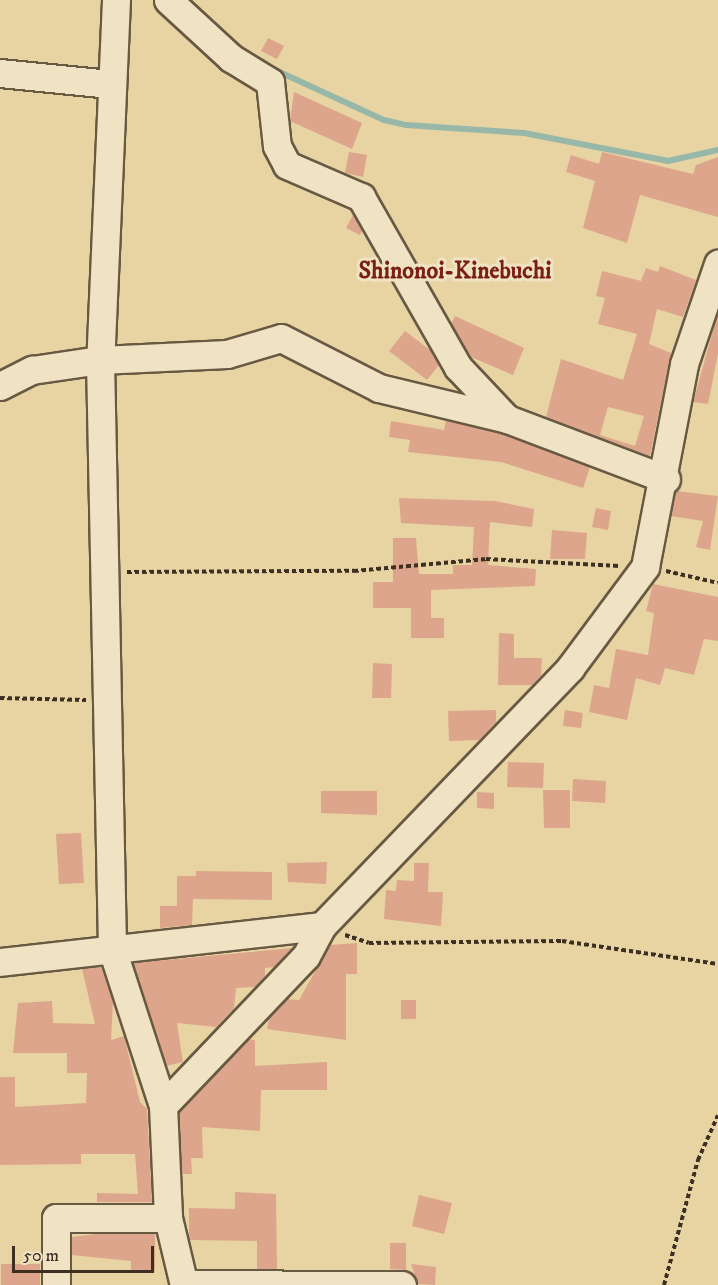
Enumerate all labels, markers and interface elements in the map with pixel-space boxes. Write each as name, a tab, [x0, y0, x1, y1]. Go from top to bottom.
district label: Shinonoi-Kinebuchi	[359, 258, 551, 286]
scale bar	[15, 1234, 158, 1272]
text: 50 m	[23, 1245, 59, 1267]

